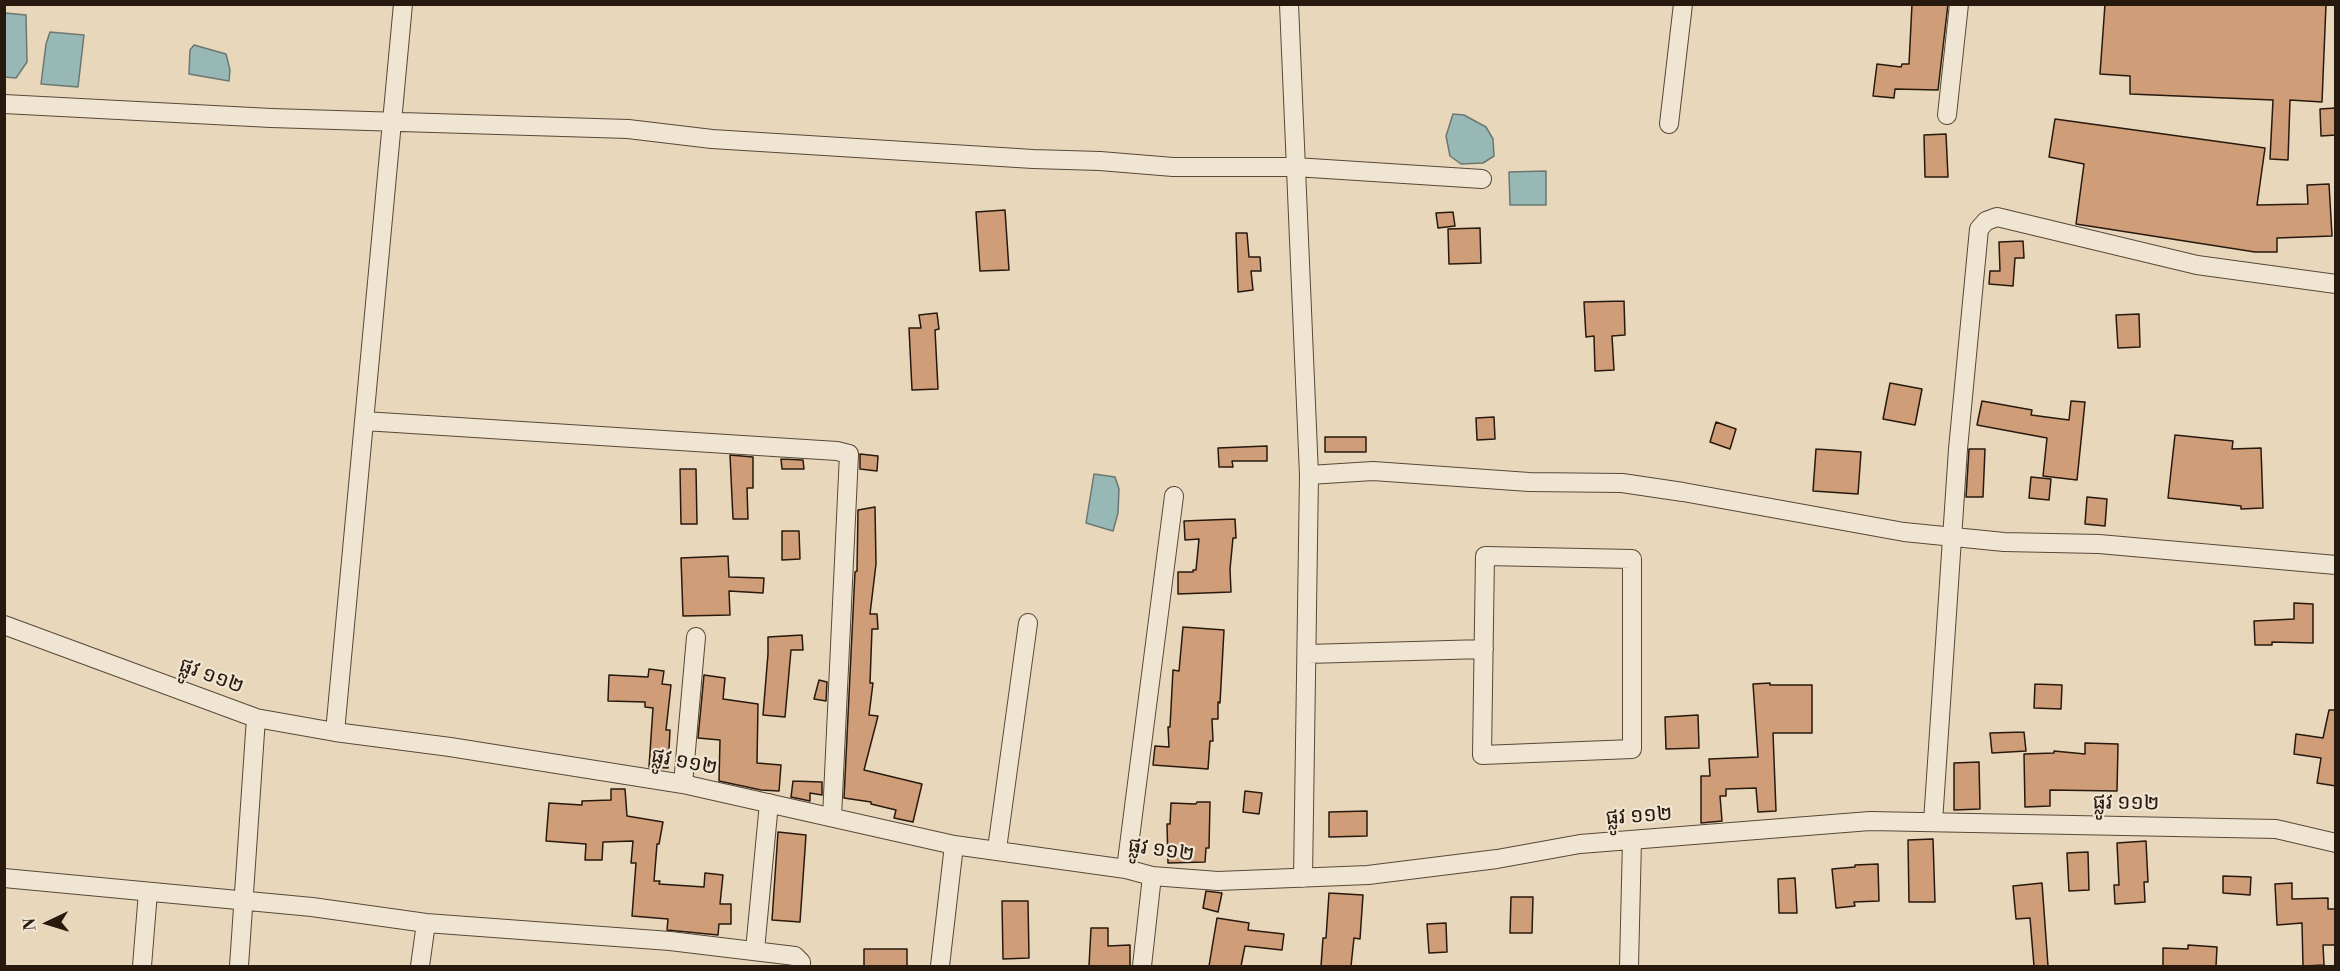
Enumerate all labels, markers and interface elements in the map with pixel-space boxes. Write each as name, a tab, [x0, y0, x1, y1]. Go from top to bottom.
street label: ផ្លូវ ១១២	[175, 654, 247, 700]
street label: ផ្លូវ ១១២	[649, 744, 719, 782]
street label: ផ្លូវ ១១២	[2092, 791, 2160, 817]
street label: ផ្លូវ ១១២	[1605, 802, 1673, 832]
street label: ផ្លូវ ១១២	[1126, 834, 1196, 868]
north arrow	[18, 893, 78, 953]
text: N	[20, 917, 40, 931]

